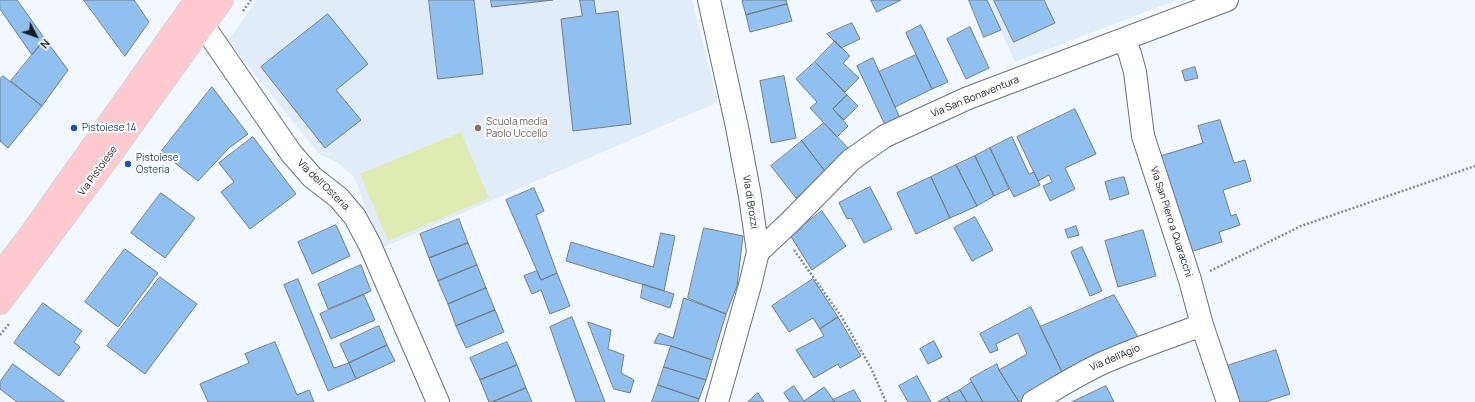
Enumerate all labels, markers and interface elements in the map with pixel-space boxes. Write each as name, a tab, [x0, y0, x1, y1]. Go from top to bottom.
north arrow	[16, 16, 56, 56]
text: N	[37, 36, 54, 52]
street label: Via San Bonaventura	[929, 74, 1021, 120]
place label: Scuola media Paolo Uccello	[486, 116, 548, 140]
place label: Pistoiese 14	[82, 122, 136, 134]
marker: Pistoiese 14	[69, 123, 79, 133]
marker: Scuola media Paolo Uccello	[473, 123, 483, 133]
street label: Via Pistoiese	[76, 144, 120, 198]
place label: Pistoiese Osteria	[136, 152, 179, 176]
street label: Via dell'Osteria	[295, 157, 351, 213]
marker: Pistoiese Osteria	[123, 159, 133, 169]
street label: Via San Piero a Quaracchi	[1147, 165, 1195, 279]
street label: Via di Brozzi	[740, 174, 760, 230]
street label: Via dell'Agio	[1088, 342, 1142, 374]

